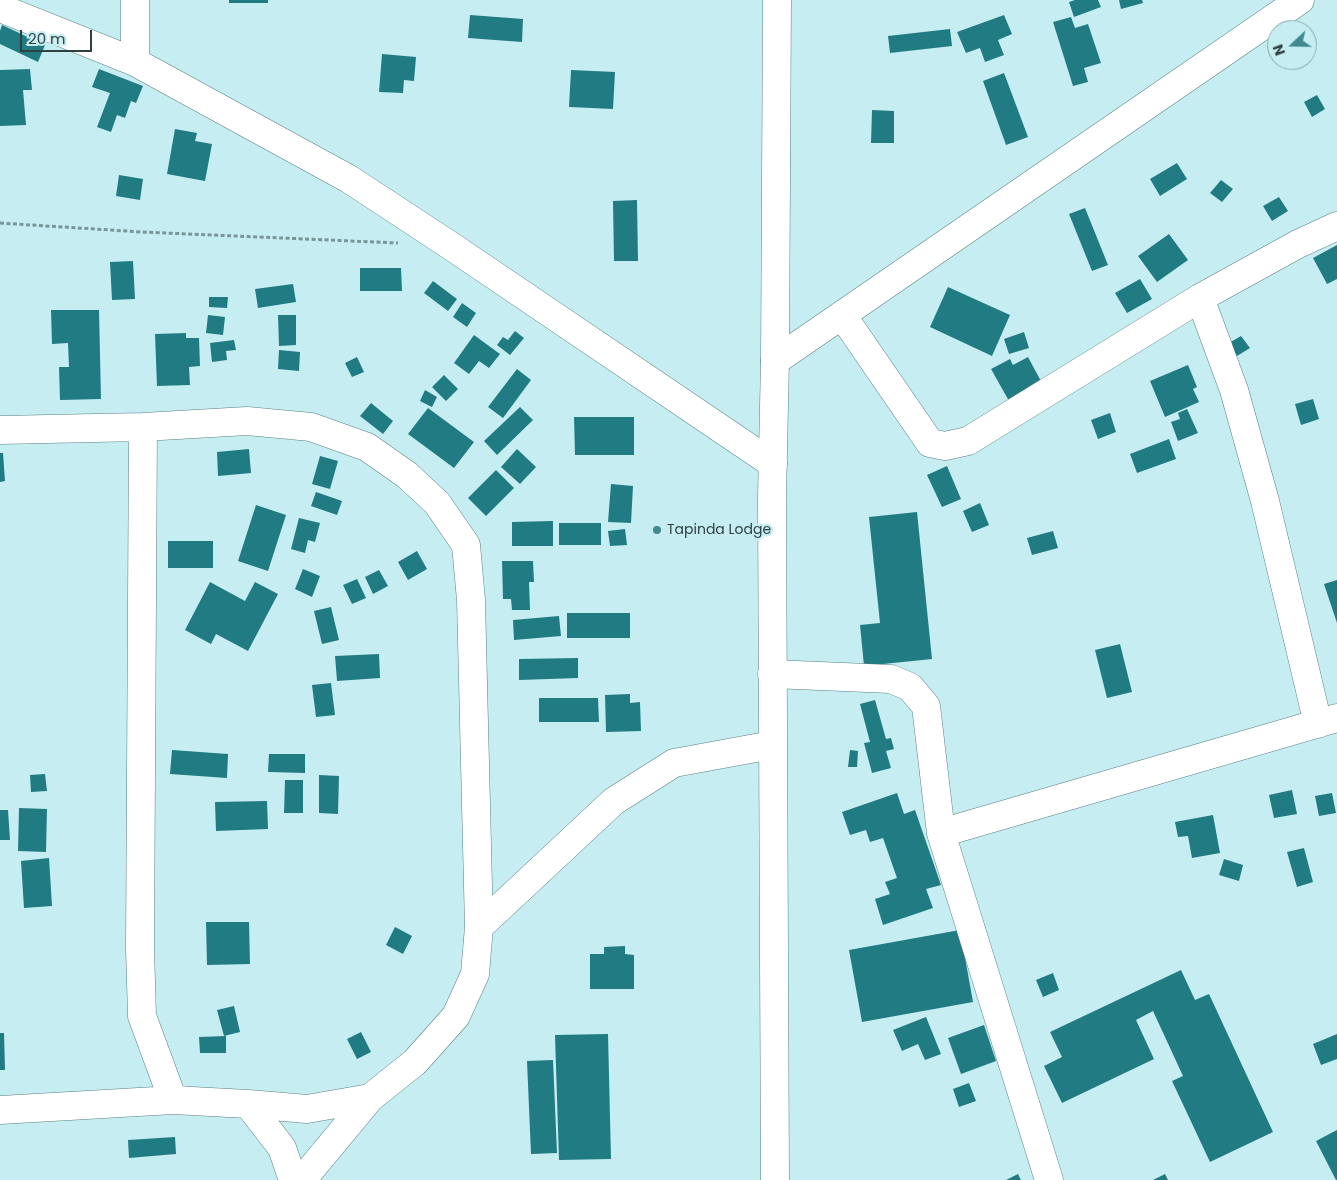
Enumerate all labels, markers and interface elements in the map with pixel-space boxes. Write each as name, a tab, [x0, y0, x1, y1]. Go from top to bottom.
scale bar	[22, 20, 95, 52]
north arrow	[1267, 20, 1317, 70]
text: 20 m	[28, 28, 66, 49]
text: N	[1268, 42, 1290, 59]
place label: Tapinda Lodge	[667, 522, 771, 538]
marker: Tapinda Lodge	[651, 524, 663, 536]

